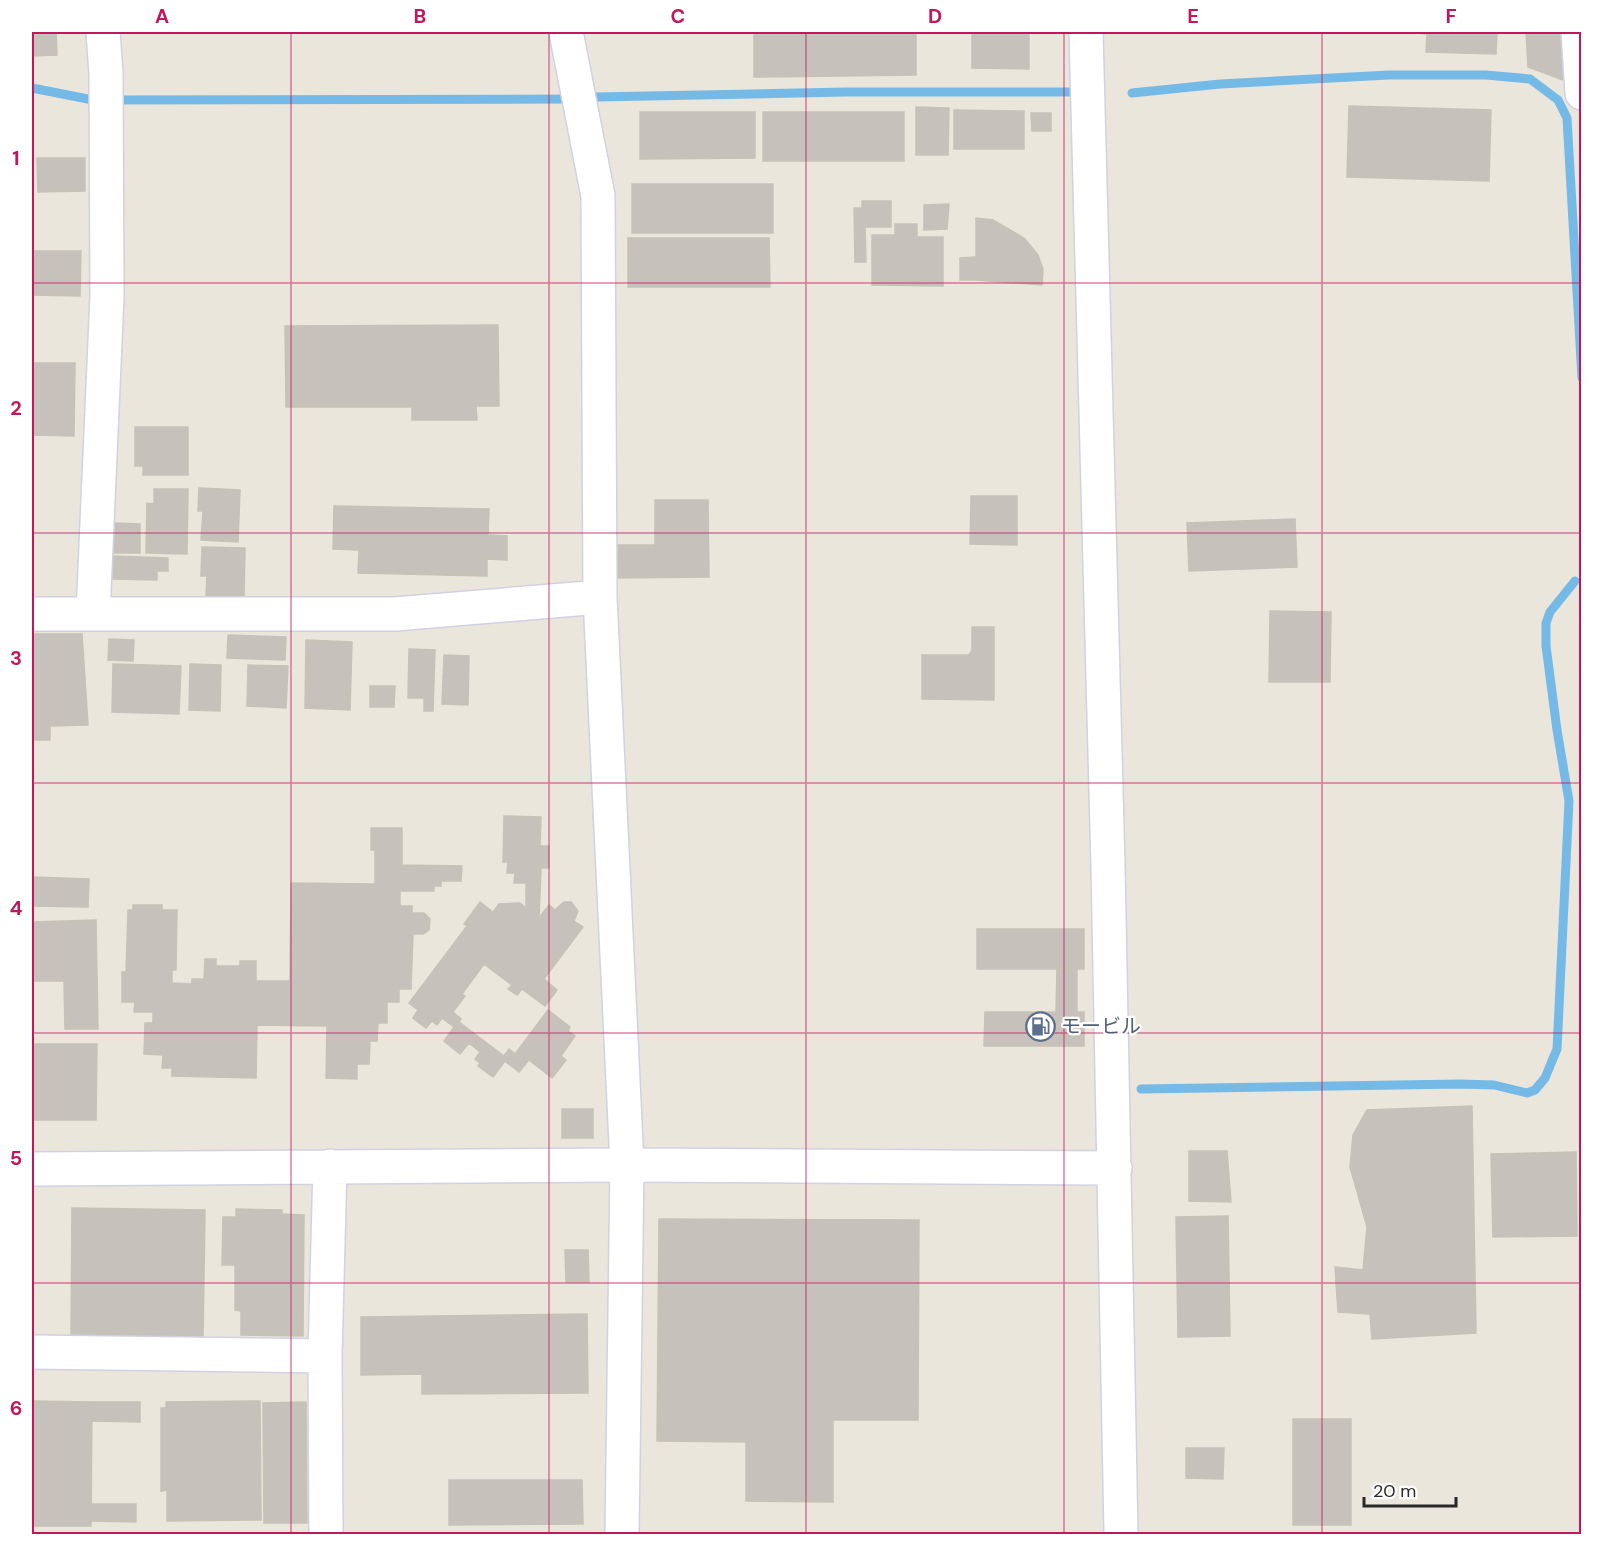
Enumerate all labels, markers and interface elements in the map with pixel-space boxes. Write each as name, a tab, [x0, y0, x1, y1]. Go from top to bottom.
text: A	[155, 3, 169, 29]
text: B	[414, 3, 426, 29]
text: C	[671, 3, 685, 29]
text: D	[928, 3, 942, 29]
text: E	[1187, 3, 1199, 29]
text: F	[1445, 3, 1457, 29]
text: 1	[12, 145, 20, 171]
text: 2	[10, 395, 22, 421]
text: 3	[10, 645, 22, 671]
text: 4	[10, 895, 23, 921]
fuel station icon: モービル	[1024, 1010, 1056, 1042]
place label: モービル	[1061, 1013, 1141, 1039]
text: 5	[10, 1145, 22, 1171]
text: 6	[10, 1395, 22, 1421]
scale bar	[1364, 1470, 1456, 1508]
text: 20 m	[1373, 1479, 1416, 1503]

